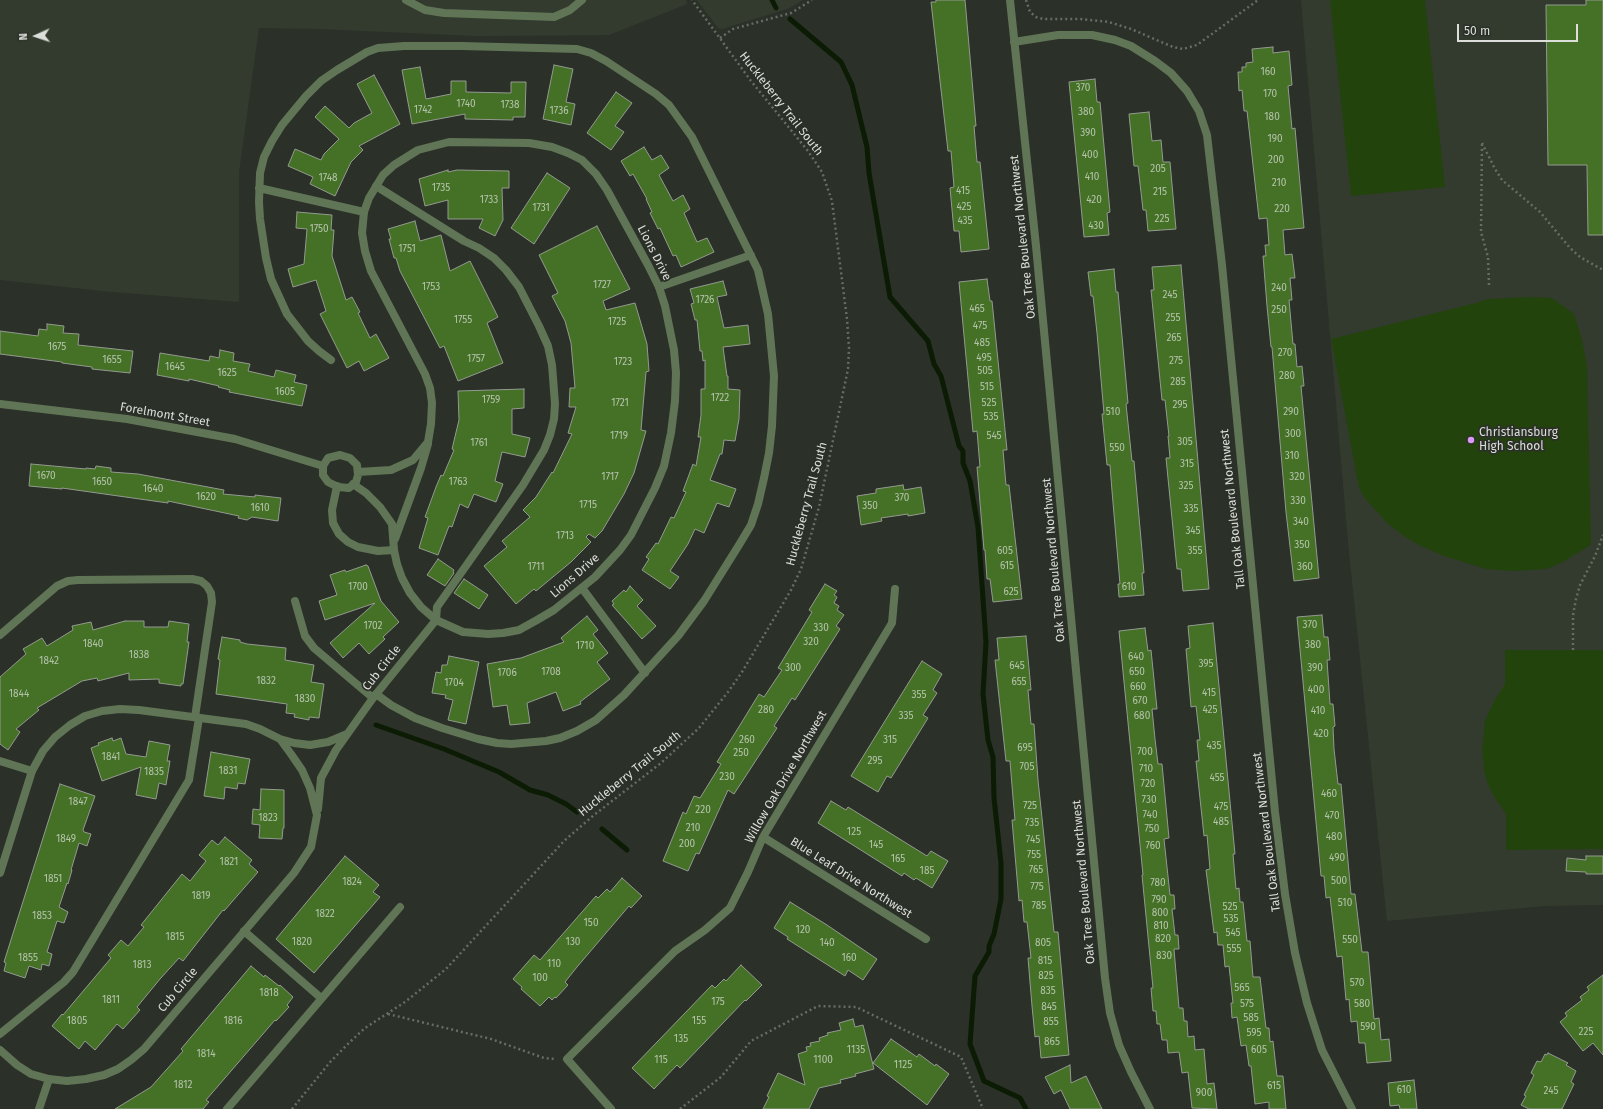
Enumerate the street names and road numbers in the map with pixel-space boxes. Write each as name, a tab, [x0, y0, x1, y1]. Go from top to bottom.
street label: Huckleberry Trail South	[736, 49, 826, 159]
street label: Oak Tree Boulevard Northwest	[1007, 154, 1039, 320]
street label: Lions Drive	[634, 223, 674, 283]
street label: Forelmont Street	[119, 400, 211, 430]
street label: Tall Oak Boulevard Northwest	[1217, 428, 1249, 590]
street label: Huckleberry Trail South	[784, 441, 830, 567]
street label: Oak Tree Boulevard Northwest	[1040, 477, 1068, 643]
street label: Lions Drive	[548, 551, 602, 601]
street label: Cub Circle	[360, 642, 404, 694]
street label: Willow Oak Drive Northwest	[742, 708, 830, 846]
street label: Huckleberry Trail South	[576, 728, 684, 820]
street label: Tall Oak Boulevard Northwest	[1250, 751, 1284, 913]
street label: Oak Tree Boulevard Northwest	[1070, 799, 1098, 965]
street label: Blue Leaf Drive Northwest	[787, 835, 915, 921]
street label: Cub Circle	[155, 965, 201, 1015]

